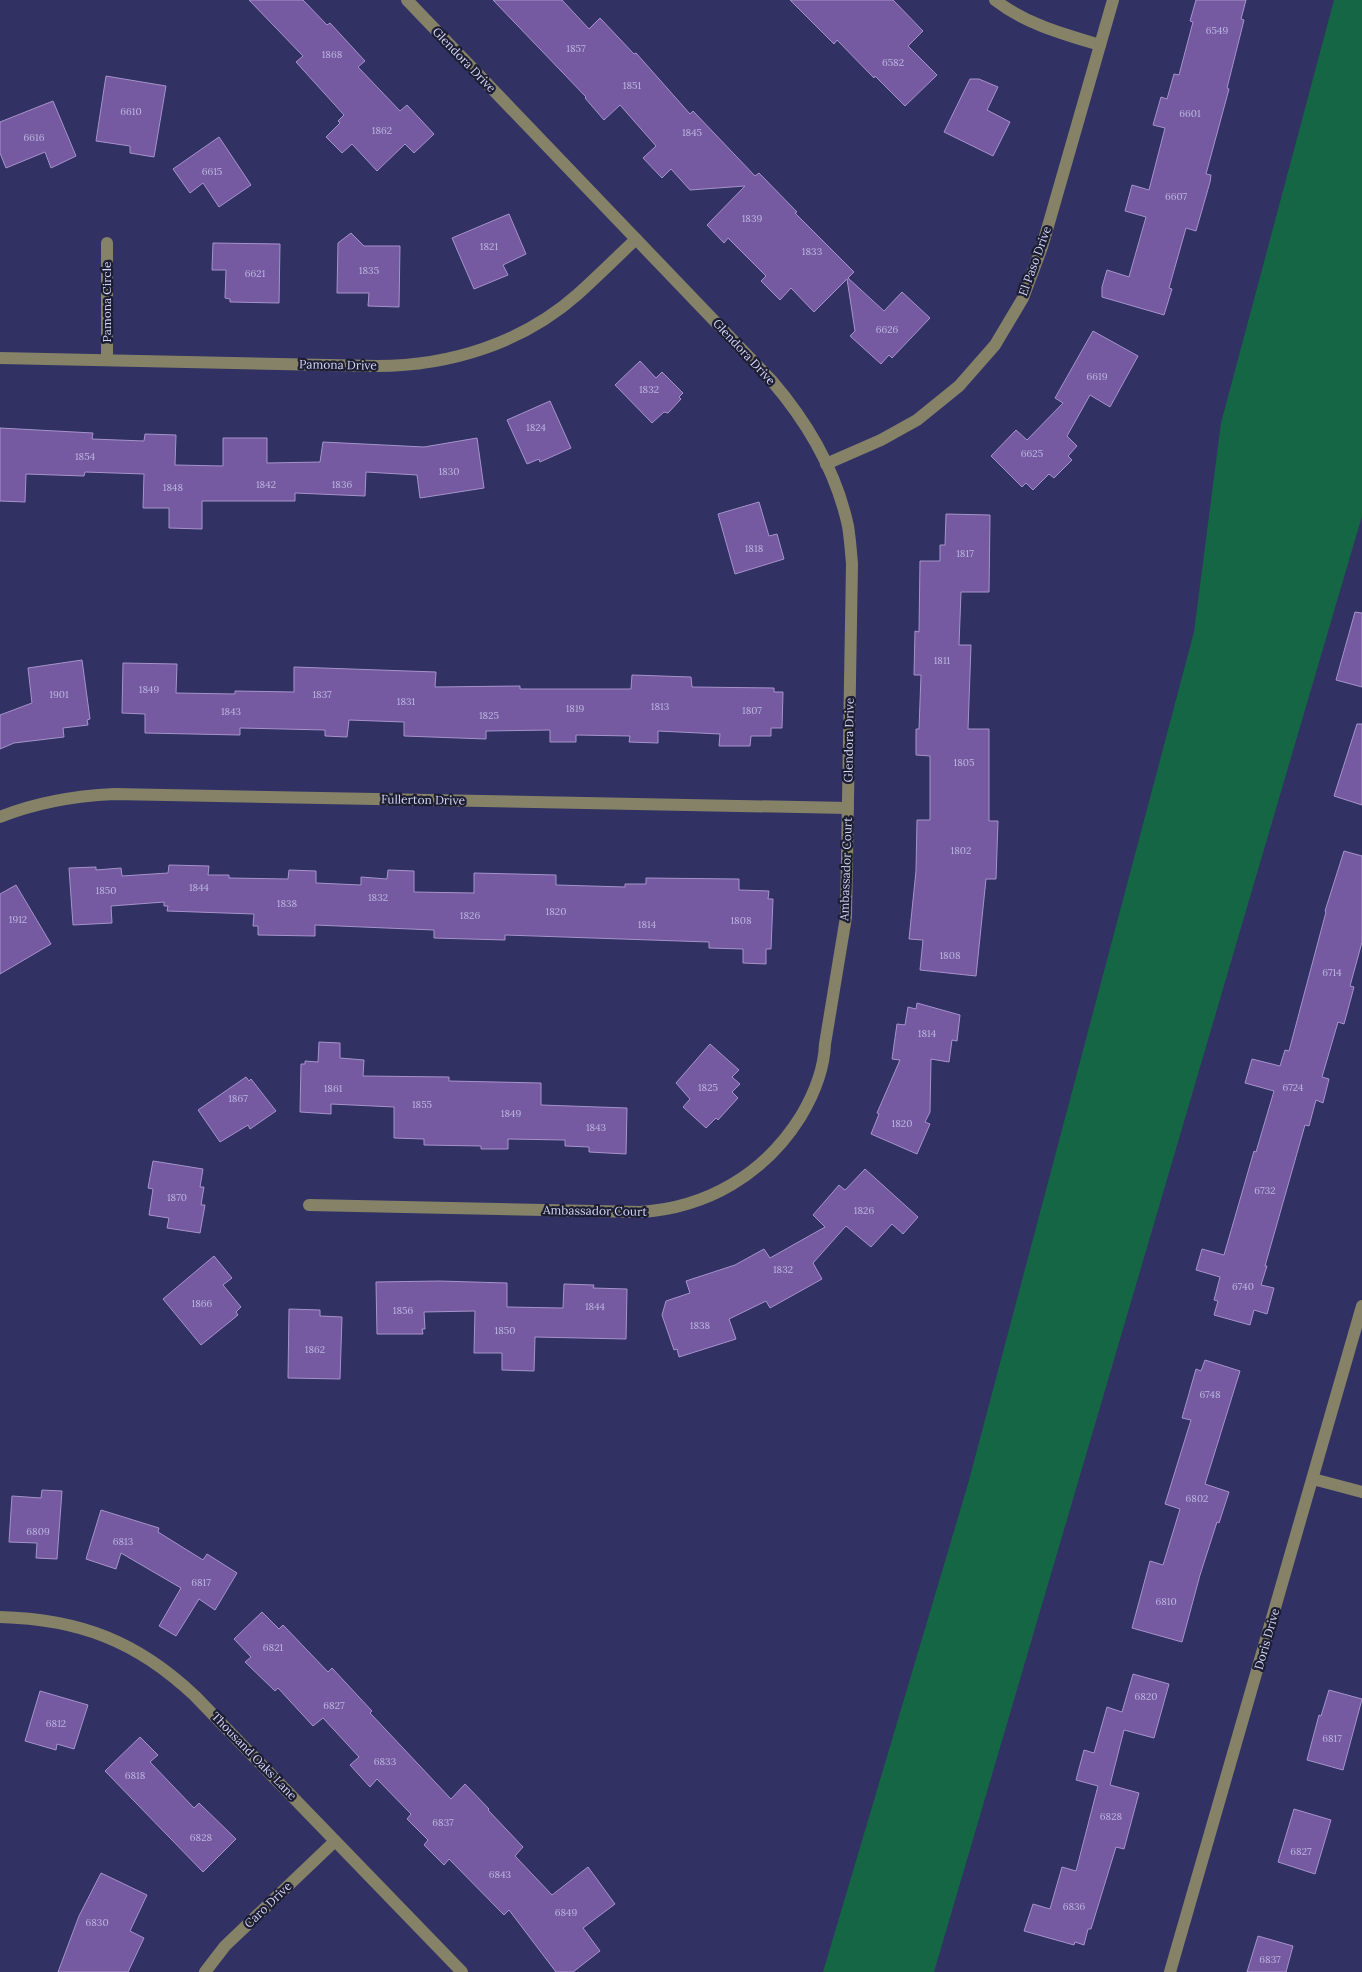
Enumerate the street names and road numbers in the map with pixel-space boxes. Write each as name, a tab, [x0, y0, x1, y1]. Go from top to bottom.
street label: Glendora Drive	[429, 24, 500, 96]
street label: El Paso Drive	[1015, 223, 1054, 298]
street label: Pamona Circle	[99, 261, 114, 342]
street label: Glendora Drive	[710, 316, 779, 388]
street label: Pamona Drive	[299, 356, 378, 373]
street label: Glendora Drive	[840, 697, 857, 783]
street label: Fullerton Drive	[381, 791, 466, 808]
street label: Ambassador Court	[836, 817, 855, 922]
street label: Ambassador Court	[542, 1202, 647, 1219]
street label: Doris Drive	[1251, 1606, 1283, 1671]
street label: Thousand Oaks Lane	[209, 1709, 301, 1803]
street label: Caro Drive	[241, 1878, 295, 1931]

